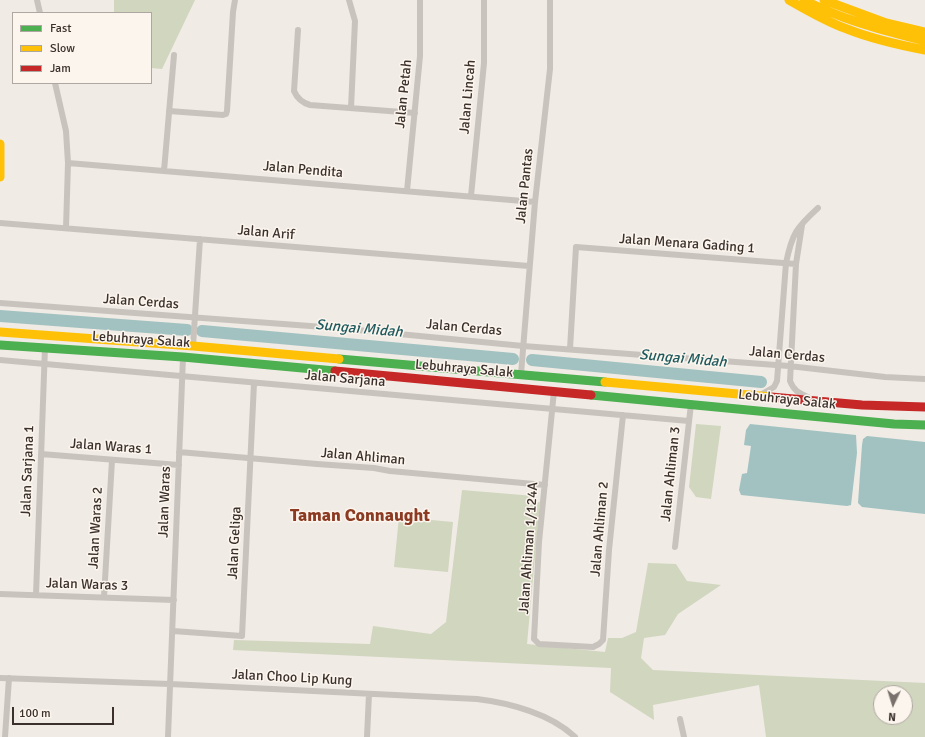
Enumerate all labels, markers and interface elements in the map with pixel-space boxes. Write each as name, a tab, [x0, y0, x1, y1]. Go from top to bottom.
legend	[12, 12, 152, 84]
text: Fast	[50, 21, 71, 36]
text: Slow	[50, 41, 75, 56]
street label: Jalan Petah	[392, 59, 416, 129]
street label: Jalan Lincah	[456, 59, 480, 135]
text: Jam	[50, 61, 71, 76]
street label: Jalan Pantas	[513, 148, 537, 224]
street label: Jalan Pendita	[262, 158, 344, 182]
street label: Jalan Arif	[237, 222, 295, 244]
street label: Jalan Menara Gading 1	[619, 231, 755, 257]
street label: Jalan Cerdas	[103, 291, 179, 313]
water label: Sungai Midah	[315, 316, 403, 342]
street label: Jalan Cerdas	[425, 316, 503, 340]
street label: Lebuhraya Salak	[91, 328, 191, 352]
street label: Jalan Cerdas	[748, 343, 826, 367]
water label: Sungai Midah	[639, 346, 727, 372]
street label: Lebuhraya Salak	[414, 356, 514, 382]
street label: Jalan Sarjana	[304, 367, 386, 391]
street label: Lebuhraya Salak	[737, 387, 837, 413]
street label: Jalan Sarjana 1	[18, 425, 38, 517]
street label: Jalan Ahliman 3	[658, 426, 684, 522]
street label: Jalan Waras 1	[69, 436, 153, 458]
street label: Jalan Ahliman	[320, 445, 406, 469]
street label: Jalan Waras	[155, 466, 175, 538]
street label: Jalan Ahliman 1/124A	[516, 481, 542, 615]
street label: Jalan Ahliman 2	[587, 481, 613, 577]
street label: Jalan Waras 2	[85, 486, 107, 570]
district label: Taman Connaught	[290, 505, 430, 527]
street label: Jalan Geliga	[225, 506, 245, 580]
street label: Jalan Waras 3	[46, 575, 128, 595]
street label: Jalan Choo Lip Kung	[231, 666, 353, 690]
north arrow	[873, 685, 913, 725]
scale bar	[14, 699, 116, 725]
text: 100 m	[19, 706, 51, 721]
text: N	[888, 710, 896, 723]

